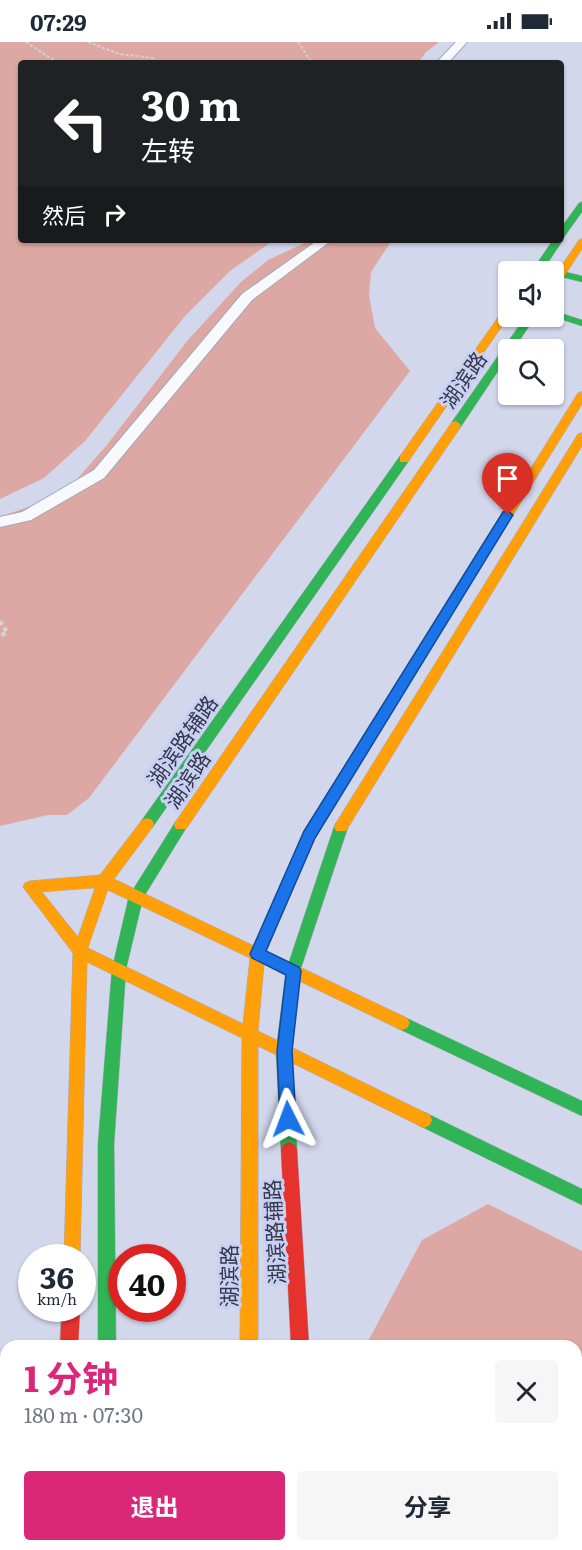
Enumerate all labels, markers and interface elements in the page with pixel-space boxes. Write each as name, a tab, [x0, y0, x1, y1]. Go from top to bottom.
text: 07:29	[30, 5, 87, 38]
text: 30 m	[141, 72, 241, 134]
icon: left	[42, 84, 120, 162]
text: 左转	[141, 129, 195, 169]
text: 然后	[42, 198, 86, 231]
icon: right	[98, 198, 131, 231]
map controls	[498, 261, 564, 405]
button: sound	[498, 261, 564, 327]
button: search	[498, 339, 564, 405]
street label: 湖滨路	[431, 344, 493, 414]
pin	[482, 453, 533, 515]
icon: arrive	[491, 462, 524, 495]
street label: 湖滨路辅路	[141, 690, 221, 790]
street label: 湖滨路	[158, 746, 214, 812]
position arrow	[256, 1087, 320, 1151]
street label: 湖滨路辅路	[255, 1179, 291, 1285]
speed limit sign: 40	[108, 1244, 186, 1322]
street label: 湖滨路	[212, 1245, 243, 1308]
text: 36	[40, 1254, 74, 1298]
text: km/h	[37, 1287, 77, 1310]
text: 1 分钟	[24, 1350, 118, 1403]
button: close	[495, 1360, 558, 1423]
text: 180 m · 07:30	[24, 1399, 143, 1429]
button: 退出	[24, 1471, 285, 1540]
button: 分享	[297, 1471, 558, 1540]

